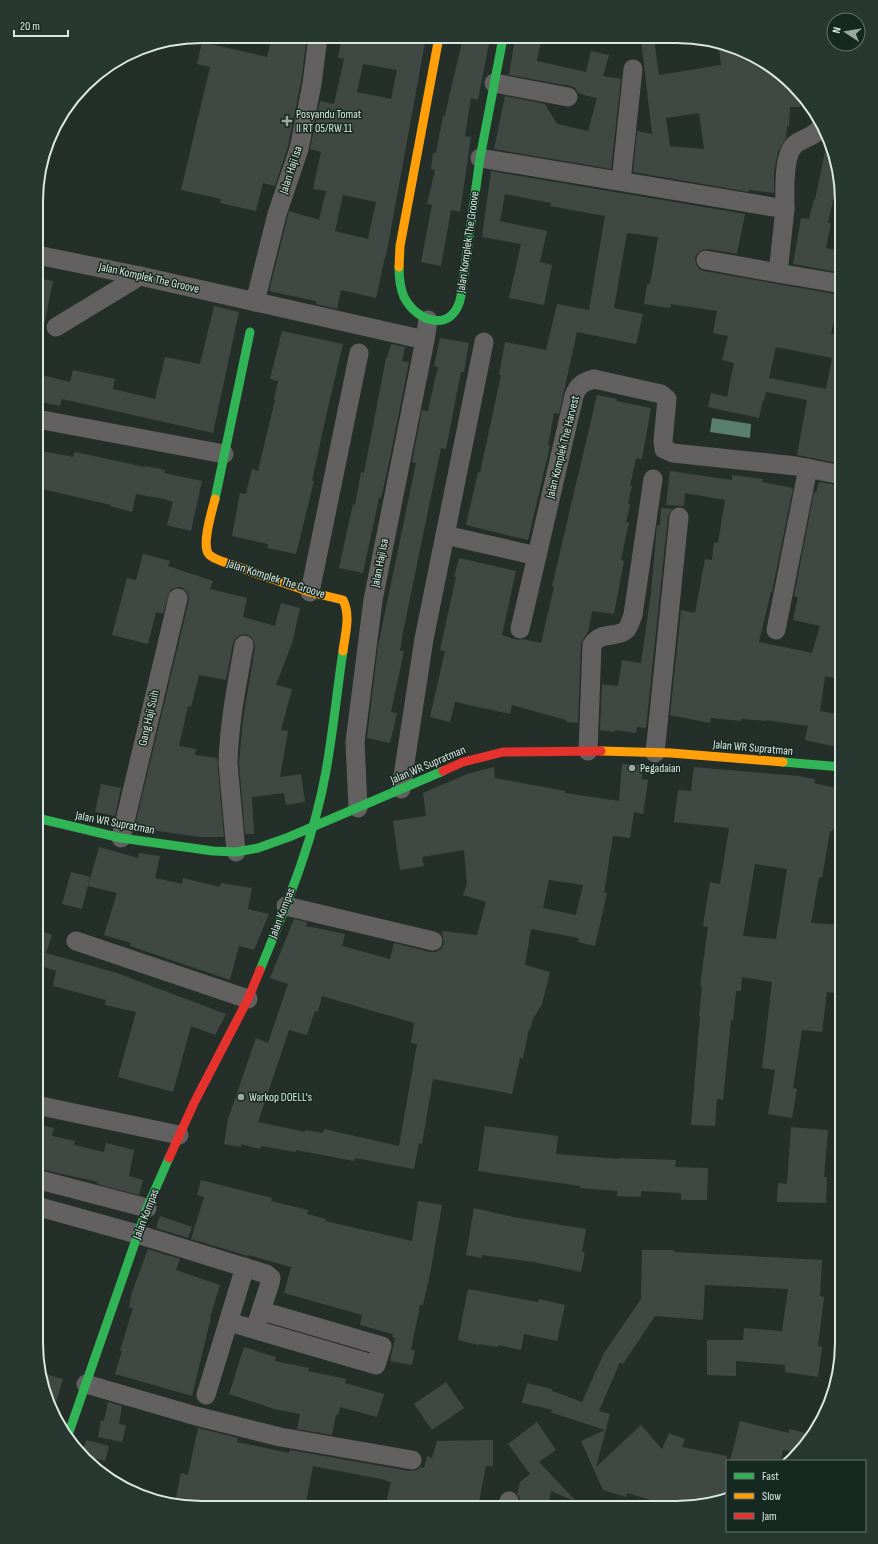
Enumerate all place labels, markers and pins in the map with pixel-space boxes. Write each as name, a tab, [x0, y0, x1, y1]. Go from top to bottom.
place label: Posyandu Tomat II RT 05/RW 11	[296, 107, 362, 136]
marker: Posyandu Tomat II RT 05/RW 11	[281, 115, 293, 127]
place label: Pegadaian	[640, 761, 681, 776]
marker: Pegadaian	[627, 763, 637, 773]
place label: Warkop DOELL's	[249, 1090, 312, 1105]
marker: Warkop DOELL's	[236, 1092, 246, 1102]

